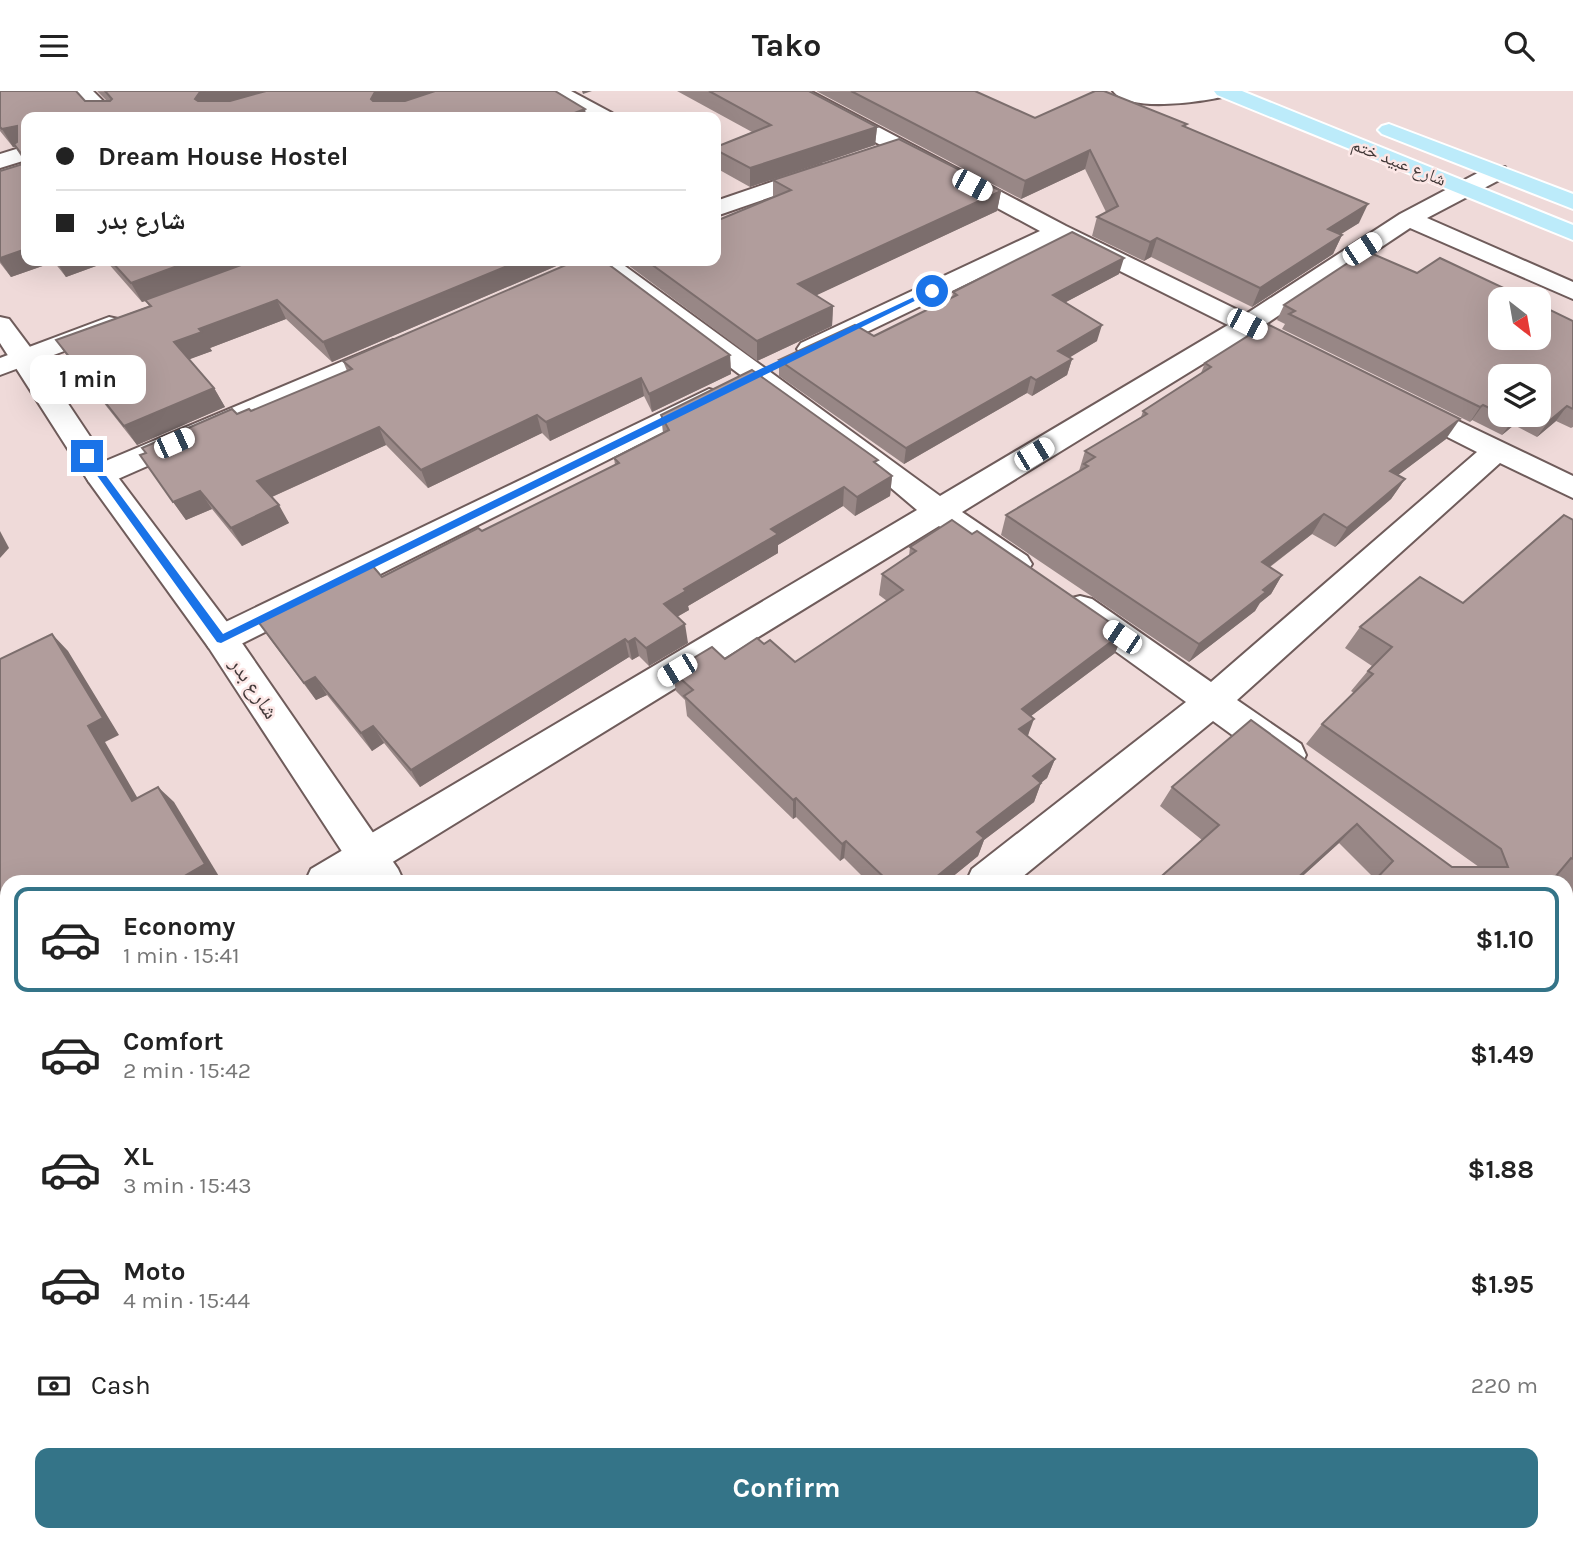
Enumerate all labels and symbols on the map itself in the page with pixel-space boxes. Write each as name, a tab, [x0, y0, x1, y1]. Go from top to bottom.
street label: شارع عبيد ختم	[1348, 133, 1449, 192]
car	[949, 166, 996, 204]
car	[1339, 229, 1386, 269]
route start	[916, 275, 948, 307]
north arrow	[1488, 287, 1550, 350]
car	[1224, 305, 1271, 343]
callout: 1 min	[29, 355, 145, 403]
car	[151, 425, 198, 461]
car	[1011, 434, 1058, 474]
route end	[71, 440, 103, 472]
car	[1099, 617, 1146, 657]
car	[654, 650, 701, 690]
street label: شارع بدر	[223, 652, 283, 724]

